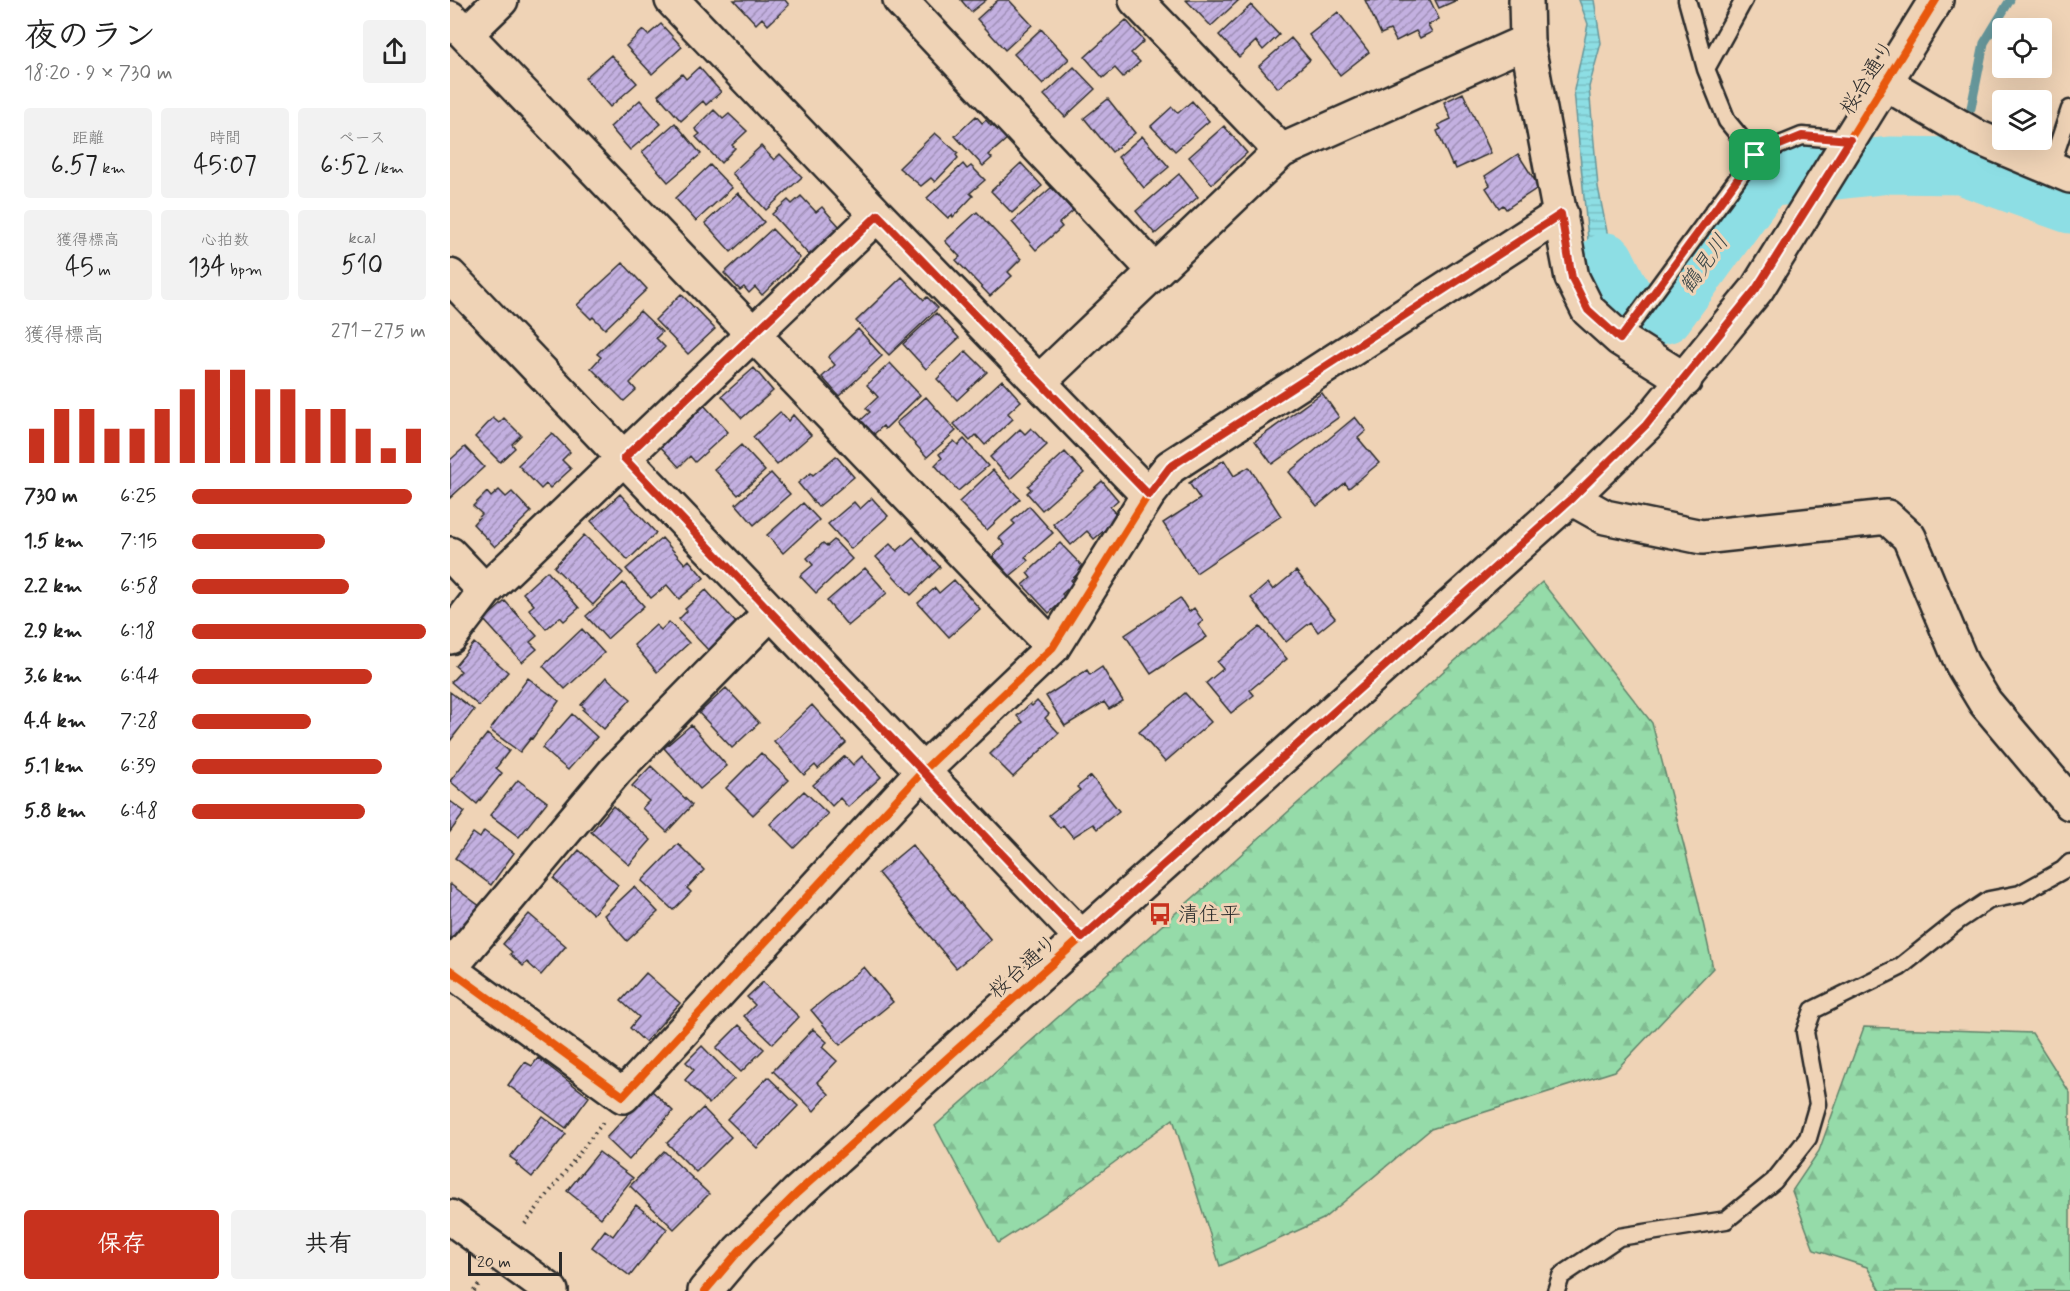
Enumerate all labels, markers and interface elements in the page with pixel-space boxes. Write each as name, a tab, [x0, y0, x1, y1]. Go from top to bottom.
text: 夜のラン	[24, 15, 156, 59]
map controls	[1992, 18, 2052, 150]
button: locate	[1992, 18, 2052, 78]
button: share	[363, 20, 426, 83]
street label: 桜台通り	[1834, 34, 1902, 121]
text: 18:20 · 9 × 730 m	[24, 60, 173, 87]
button: layers	[1992, 90, 2052, 150]
text: 距離	[72, 128, 104, 149]
text: 時間	[209, 128, 241, 149]
text: ペース	[338, 128, 386, 149]
pin	[1729, 129, 1780, 180]
icon: arrive	[1738, 138, 1771, 171]
text: 6.57	[50, 149, 98, 183]
text: 45:07	[193, 149, 257, 183]
text: 6:52	[320, 149, 369, 183]
text: km	[98, 158, 126, 179]
text: /km	[369, 158, 404, 179]
text: kcal	[349, 228, 375, 249]
water label: 鶴見川	[1674, 229, 1735, 299]
text: 獲得標高	[56, 230, 120, 251]
text: 心拍数	[201, 230, 249, 251]
text: 510	[341, 249, 383, 283]
text: 45	[65, 251, 94, 285]
text: 134	[188, 251, 226, 285]
text: m	[94, 260, 111, 281]
text: bpm	[226, 260, 262, 281]
text: 271–275 m	[331, 318, 426, 345]
text: 獲得標高	[24, 322, 104, 349]
text: 730 m	[24, 483, 78, 510]
text: 6:25	[120, 483, 156, 510]
text: 1.5 km	[24, 528, 84, 555]
text: 7:15	[120, 528, 157, 555]
text: 2.2 km	[24, 573, 82, 600]
text: 6:58	[120, 573, 159, 600]
text: 2.9 km	[24, 618, 82, 645]
text: 6:18	[120, 618, 155, 645]
text: 3.6 km	[24, 663, 82, 690]
text: 6:44	[120, 663, 159, 690]
text: 4.4 km	[24, 708, 86, 735]
text: 7:28	[120, 708, 158, 735]
text: 5.1 km	[24, 753, 84, 780]
text: 6:39	[120, 753, 157, 780]
text: 5.8 km	[24, 798, 86, 825]
text: 6:48	[120, 798, 158, 825]
bus stop icon: 清住平	[1147, 901, 1173, 927]
place label: 清住平	[1178, 901, 1241, 929]
street label: 桜台通り	[983, 928, 1064, 1005]
button: 保存	[24, 1210, 219, 1279]
button: 共有	[231, 1210, 426, 1279]
scale bar	[468, 1249, 562, 1276]
text: 20 m	[477, 1252, 511, 1273]

